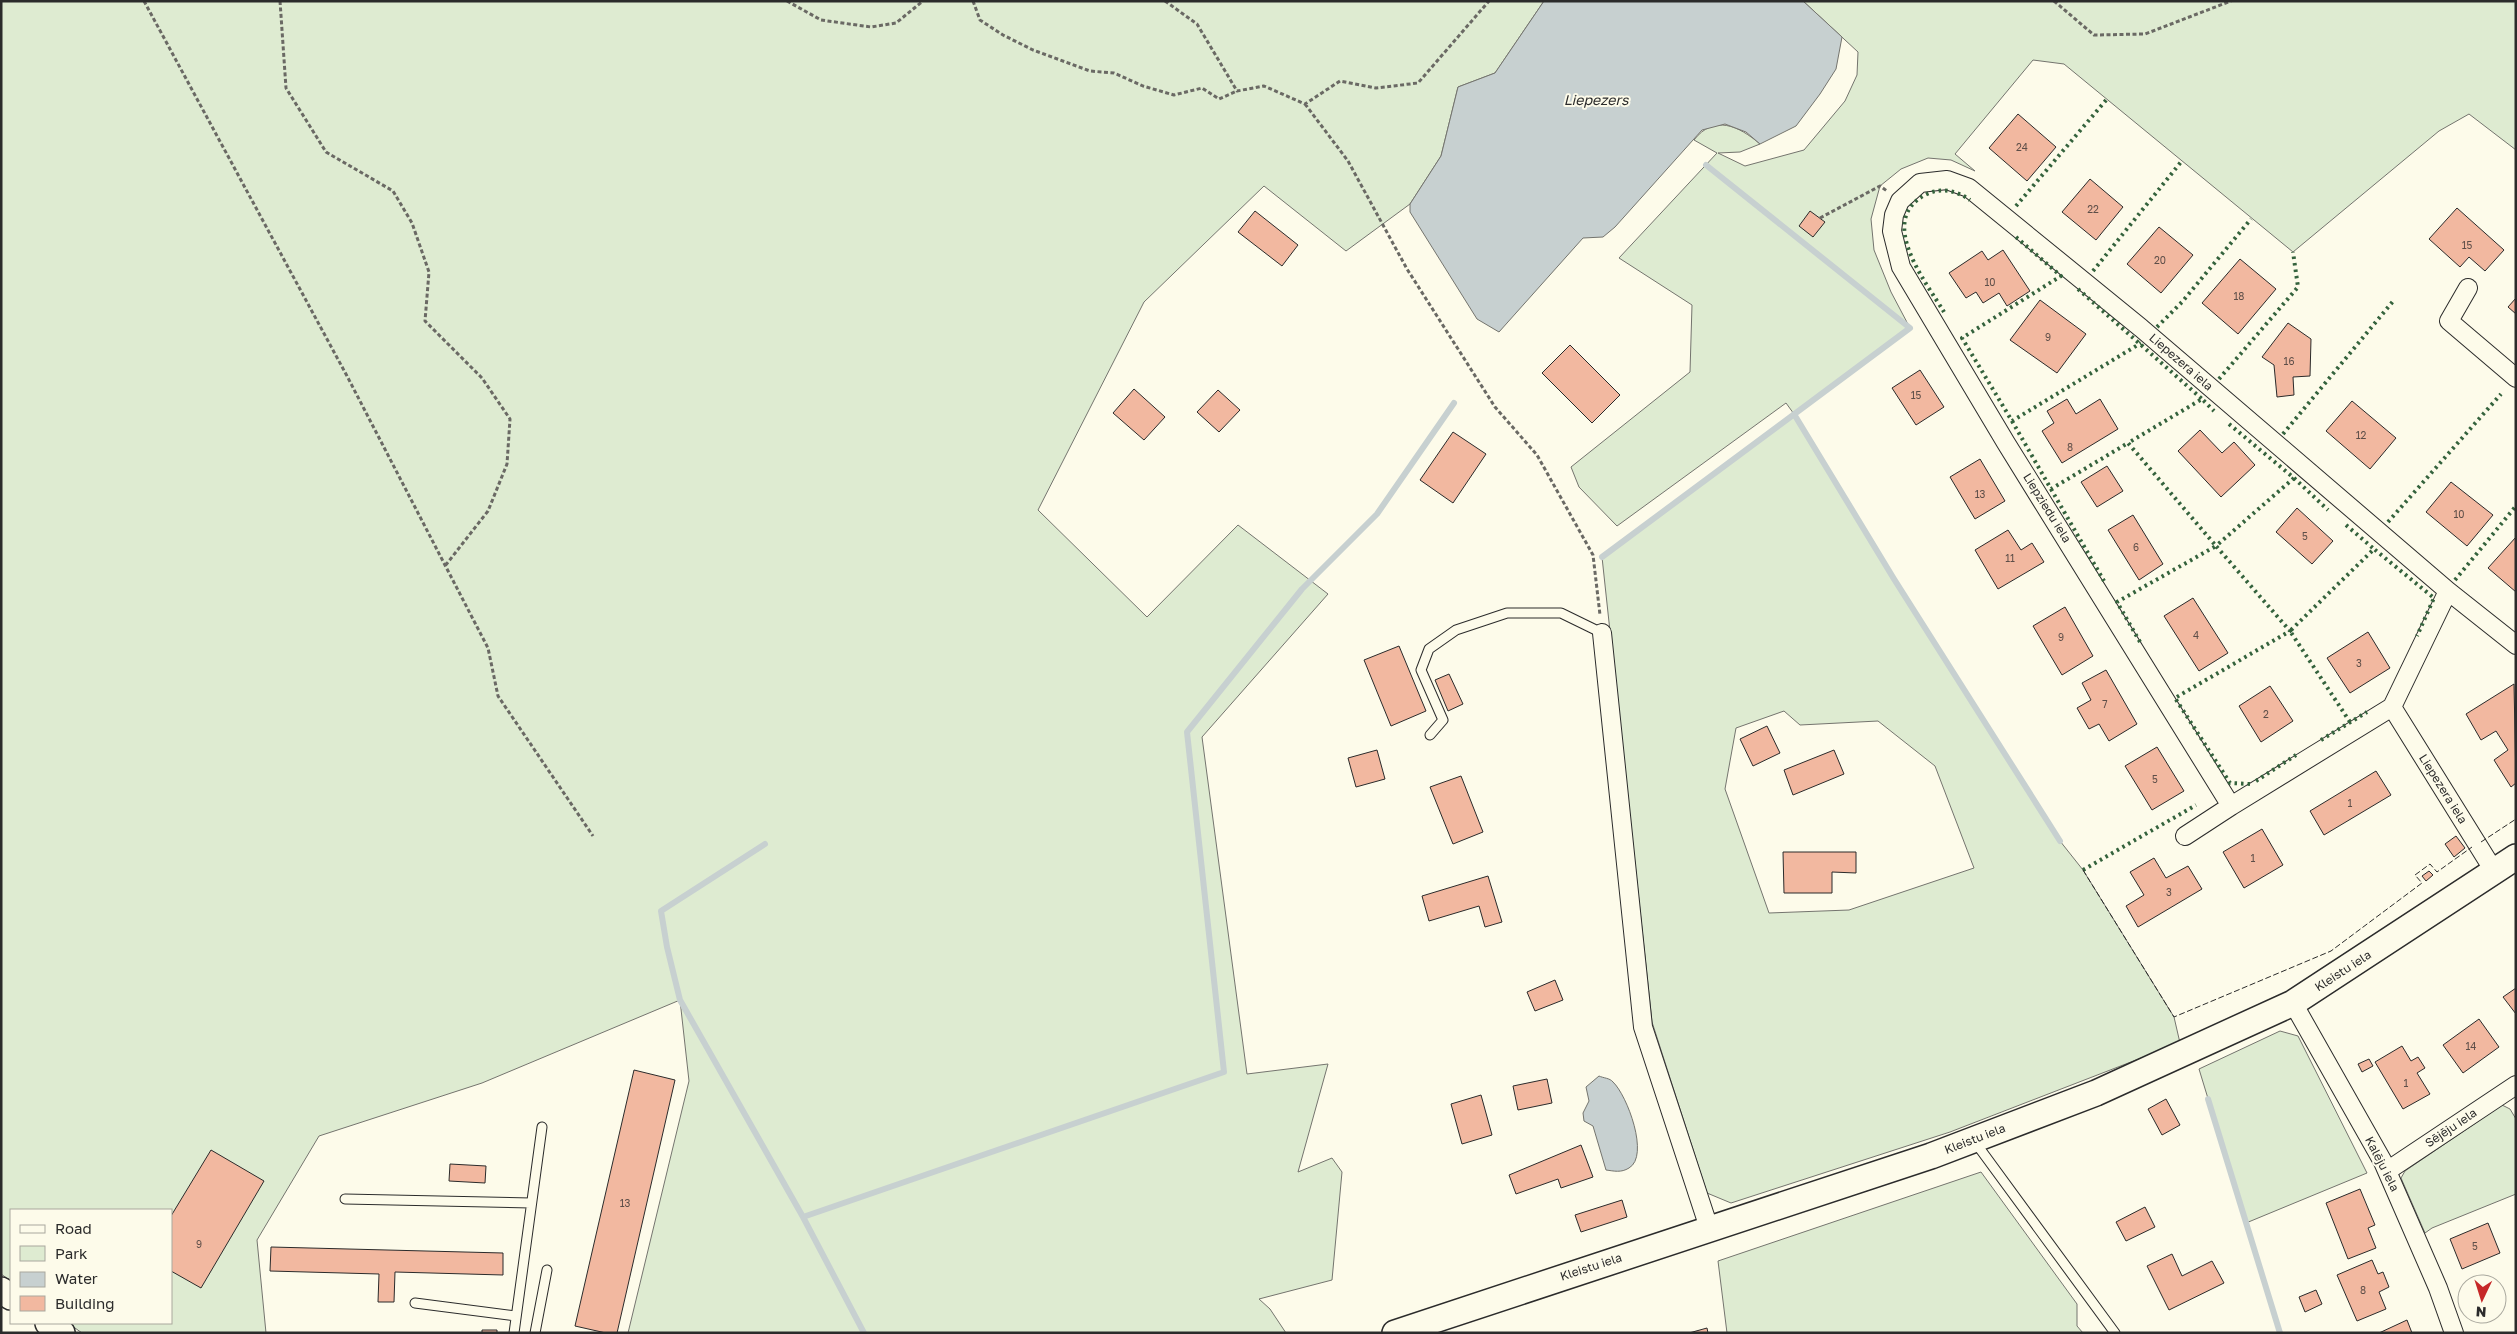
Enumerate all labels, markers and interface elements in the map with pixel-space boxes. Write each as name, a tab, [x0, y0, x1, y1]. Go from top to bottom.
water label: Liepezers	[1564, 91, 1629, 108]
house number: 24	[2016, 141, 2028, 153]
house number: 22	[2087, 203, 2099, 215]
house number: 15	[2462, 239, 2473, 251]
house number: 20	[2154, 254, 2166, 266]
house number: 10	[1984, 276, 1996, 288]
house number: 18	[2234, 290, 2244, 302]
street label: Liepezera iela	[2146, 330, 2216, 393]
house number: 9	[2045, 331, 2051, 343]
house number: 16	[2284, 355, 2294, 367]
house number: 15	[1911, 389, 1922, 401]
house number: 12	[2356, 429, 2367, 441]
house number: 8	[2067, 441, 2073, 453]
street label: Liepziedu iela	[2020, 470, 2075, 545]
house number: 13	[1975, 488, 1985, 500]
house number: 10	[2453, 508, 2465, 520]
house number: 5	[2302, 530, 2308, 542]
house number: 6	[2133, 541, 2139, 553]
house number: 11	[2005, 552, 2015, 564]
house number: 4	[2193, 629, 2199, 641]
house number: 9	[2058, 631, 2064, 643]
house number: 3	[2356, 657, 2362, 669]
house number: 7	[2102, 698, 2108, 710]
house number: 2	[2263, 708, 2269, 720]
street label: Liepezera iela	[2416, 751, 2471, 826]
house number: 5	[2152, 773, 2158, 785]
house number: 1	[2348, 797, 2353, 809]
house number: 1	[2251, 852, 2256, 864]
house number: 3	[2166, 886, 2172, 898]
street label: Kleistu iela	[2312, 947, 2374, 994]
house number: 14	[2466, 1040, 2476, 1052]
house number: 1	[2404, 1077, 2409, 1089]
street label: Sējēju iela	[2422, 1105, 2479, 1150]
street label: Kleistu iela	[1942, 1120, 2008, 1157]
street label: Kalēju iela	[2362, 1134, 2403, 1194]
house number: 13	[620, 1197, 630, 1209]
legend	[10, 1209, 172, 1324]
text: Road	[55, 1219, 92, 1237]
house number: 9	[196, 1238, 202, 1250]
house number: 5	[2472, 1240, 2478, 1252]
text: Park	[55, 1244, 88, 1262]
street label: Kleistu iela	[1558, 1249, 1624, 1284]
text: Water	[55, 1269, 98, 1287]
north arrow	[2457, 1274, 2507, 1324]
house number: 8	[2360, 1284, 2366, 1296]
text: Building	[55, 1294, 115, 1312]
text: N	[2475, 1304, 2487, 1321]

